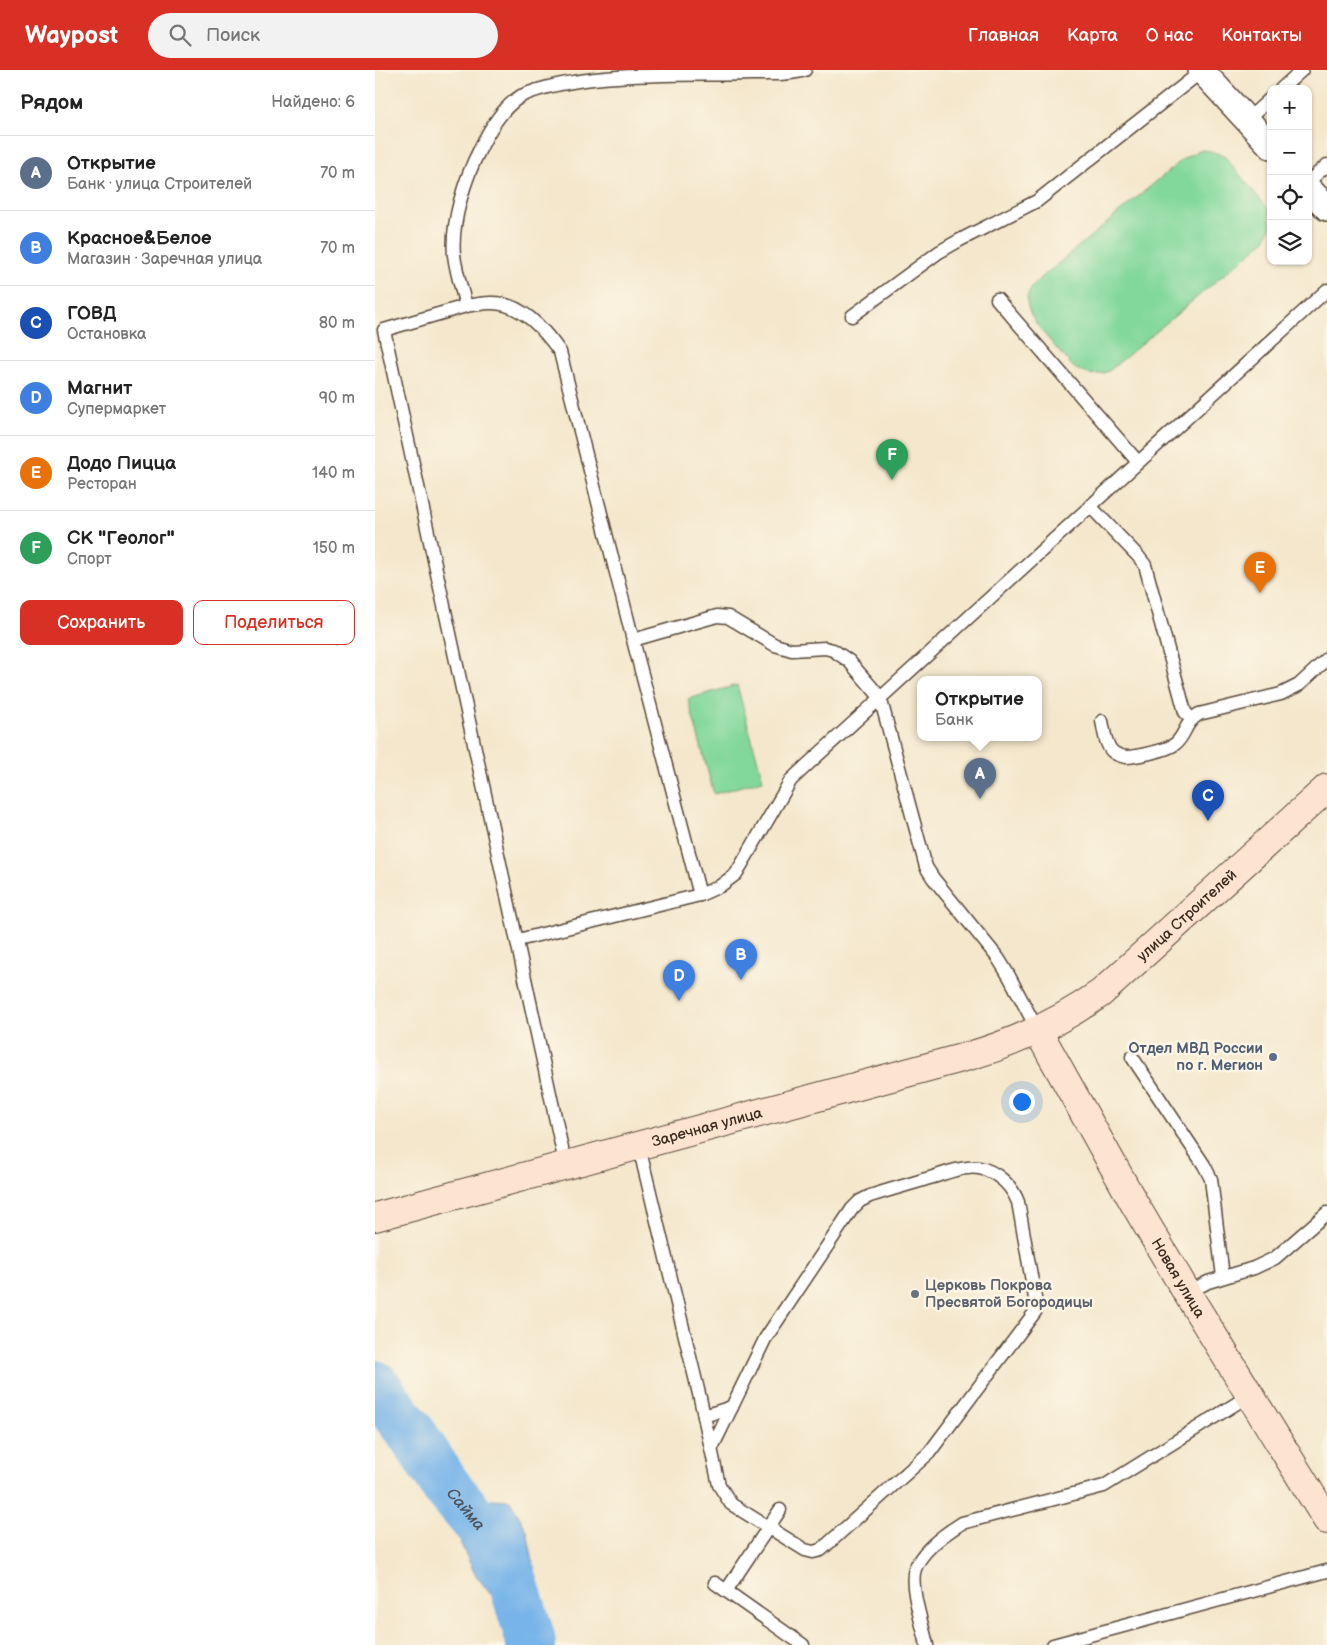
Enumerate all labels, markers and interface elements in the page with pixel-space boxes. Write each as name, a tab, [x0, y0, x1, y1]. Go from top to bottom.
search box	[148, 13, 498, 58]
text: Waypost	[25, 21, 118, 50]
icon: search	[166, 21, 194, 49]
text: Поиск	[206, 24, 260, 47]
text: Главная	[968, 25, 1039, 46]
text: Карта	[1067, 25, 1118, 46]
text: О нас	[1146, 25, 1193, 46]
text: Контакты	[1221, 25, 1302, 46]
map controls	[1267, 85, 1312, 265]
button: +	[1267, 85, 1312, 130]
text: Рядом	[20, 90, 83, 115]
text: Найдено: 6	[271, 93, 355, 112]
button: −	[1267, 130, 1312, 175]
text: Открытие	[67, 152, 156, 175]
text: A	[31, 164, 41, 183]
text: 70 m	[320, 164, 355, 183]
text: Банк · улица Строителей	[67, 175, 252, 194]
button: locate	[1267, 175, 1312, 220]
button: layers	[1267, 220, 1312, 265]
text: Красное&Белое	[67, 227, 212, 250]
text: B	[30, 239, 42, 258]
text: 70 m	[320, 239, 355, 258]
text: Магазин · Заречная улица	[67, 250, 262, 269]
text: ГОВД	[67, 302, 116, 325]
text: C	[30, 314, 42, 333]
text: 80 m	[319, 314, 355, 333]
text: Остановка	[67, 325, 146, 344]
text: Магнит	[67, 377, 132, 400]
text: D	[30, 389, 42, 408]
text: 90 m	[319, 389, 355, 408]
text: Супермаркет	[67, 400, 166, 419]
pin: F	[876, 439, 908, 480]
text: Додо Пицца	[67, 452, 176, 475]
text: E	[31, 464, 41, 483]
text: 140 m	[312, 464, 355, 483]
text: Ресторан	[67, 475, 137, 494]
text: СК "Геолог"	[67, 527, 175, 550]
text: F	[31, 539, 41, 558]
text: 150 m	[313, 539, 355, 558]
text: Спорт	[67, 550, 112, 569]
pin: E	[1244, 552, 1276, 593]
button: Сохранить	[20, 600, 183, 645]
button: Поделиться	[193, 600, 355, 645]
popup	[917, 676, 1042, 741]
text: Открытие	[935, 688, 1024, 711]
text: Банк	[935, 711, 973, 730]
pin: A	[964, 758, 996, 799]
pin: C	[1192, 780, 1224, 821]
street label: улица Строителей	[1133, 865, 1241, 965]
pin: B	[725, 939, 757, 980]
pin: D	[663, 960, 695, 1001]
place label: Отдел МВД России по г. Мегион	[1129, 1039, 1263, 1075]
marker: Отдел МВД России по г. Мегион	[1267, 1051, 1279, 1063]
your location	[1009, 1089, 1035, 1115]
street label: Заречная улица	[650, 1103, 764, 1151]
street label: Новая улица	[1147, 1235, 1210, 1321]
place label: Церковь Покрова Пресвятой Богородицы	[925, 1276, 1093, 1312]
marker: Церковь Покрова Пресвятой Богородицы	[909, 1288, 921, 1300]
water label: Сайма	[442, 1484, 489, 1534]

